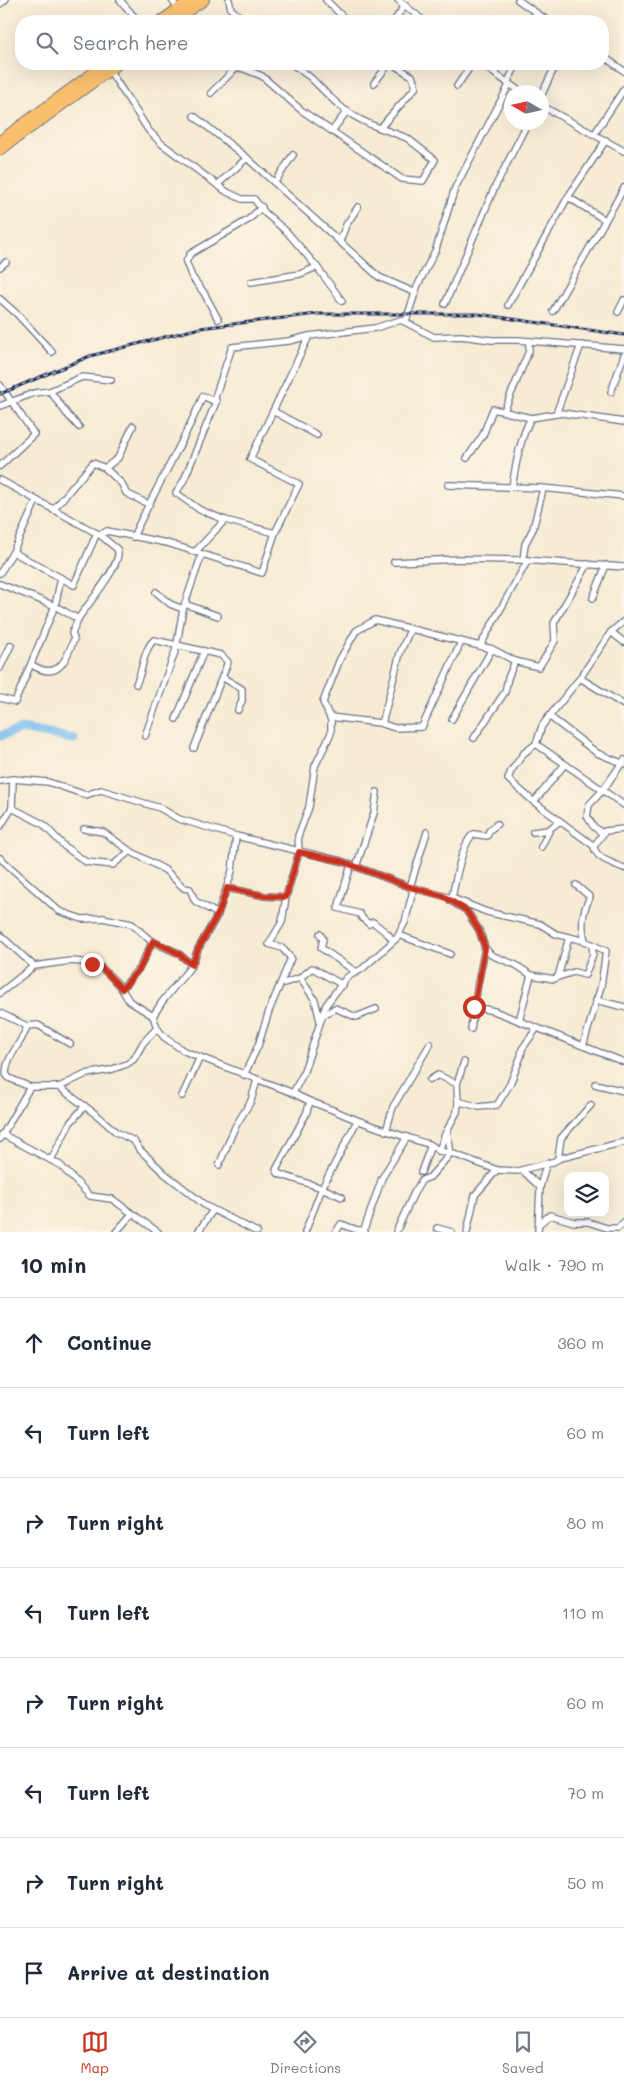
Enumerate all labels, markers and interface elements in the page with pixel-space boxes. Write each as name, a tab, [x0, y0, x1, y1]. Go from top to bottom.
search box	[15, 15, 609, 70]
icon: search	[33, 29, 61, 57]
text: Search here	[73, 30, 189, 55]
north arrow	[504, 85, 549, 130]
route end	[81, 953, 104, 976]
route start	[463, 996, 486, 1019]
map controls	[564, 1172, 609, 1217]
button: layers	[564, 1172, 609, 1217]
text: 10 min	[20, 1251, 86, 1278]
text: Walk · 790 m	[504, 1254, 604, 1275]
icon: ahead	[20, 1329, 48, 1357]
text: Continue	[67, 1330, 152, 1355]
text: 360 m	[557, 1332, 604, 1353]
icon: left	[20, 1419, 48, 1447]
text: Turn left	[67, 1420, 150, 1445]
text: 60 m	[567, 1422, 604, 1443]
icon: right	[20, 1509, 48, 1537]
text: Turn right	[67, 1510, 164, 1535]
text: 80 m	[567, 1512, 604, 1533]
icon: left	[20, 1599, 48, 1627]
text: Turn left	[67, 1600, 150, 1625]
text: 110 m	[562, 1602, 604, 1623]
icon: right	[20, 1689, 48, 1717]
text: Turn right	[67, 1690, 164, 1715]
text: 60 m	[567, 1692, 604, 1713]
icon: left	[20, 1779, 48, 1807]
text: Turn left	[67, 1780, 150, 1805]
text: 70 m	[567, 1782, 604, 1803]
icon: right	[20, 1869, 48, 1897]
text: Turn right	[67, 1870, 164, 1895]
text: 50 m	[567, 1872, 604, 1893]
icon: arrive	[20, 1959, 48, 1987]
text: Arrive at destination	[67, 1960, 270, 1985]
tab: Map	[80, 2028, 109, 2077]
tab: Directions	[270, 2028, 341, 2077]
tab: Saved	[502, 2028, 544, 2077]

